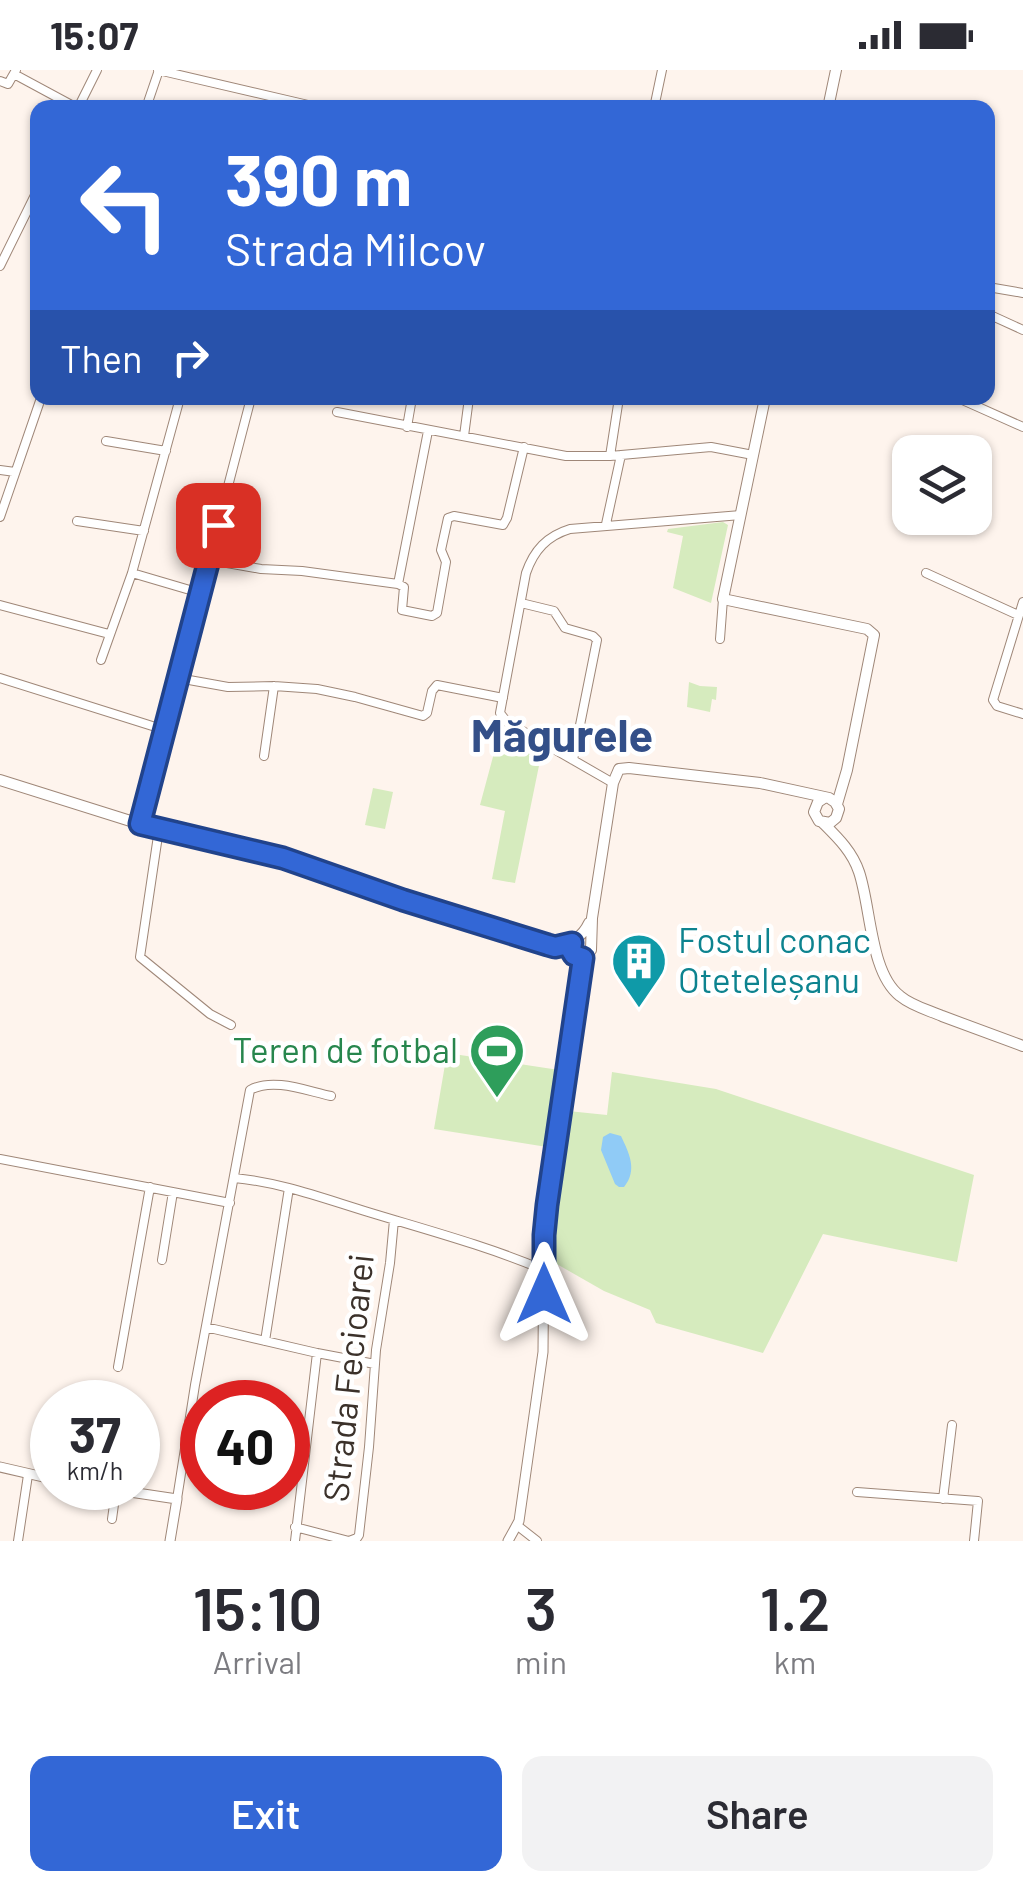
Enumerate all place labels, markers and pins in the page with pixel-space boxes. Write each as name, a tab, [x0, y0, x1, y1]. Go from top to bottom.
pin	[176, 483, 261, 568]
place label: Fostul conac Oteteleșanu	[678, 918, 871, 1000]
building icon: Fostul conac Oteteleșanu	[609, 931, 669, 1010]
sports icon: Teren de fotbal	[467, 1021, 527, 1100]
place label: Teren de fotbal	[233, 1028, 458, 1070]

